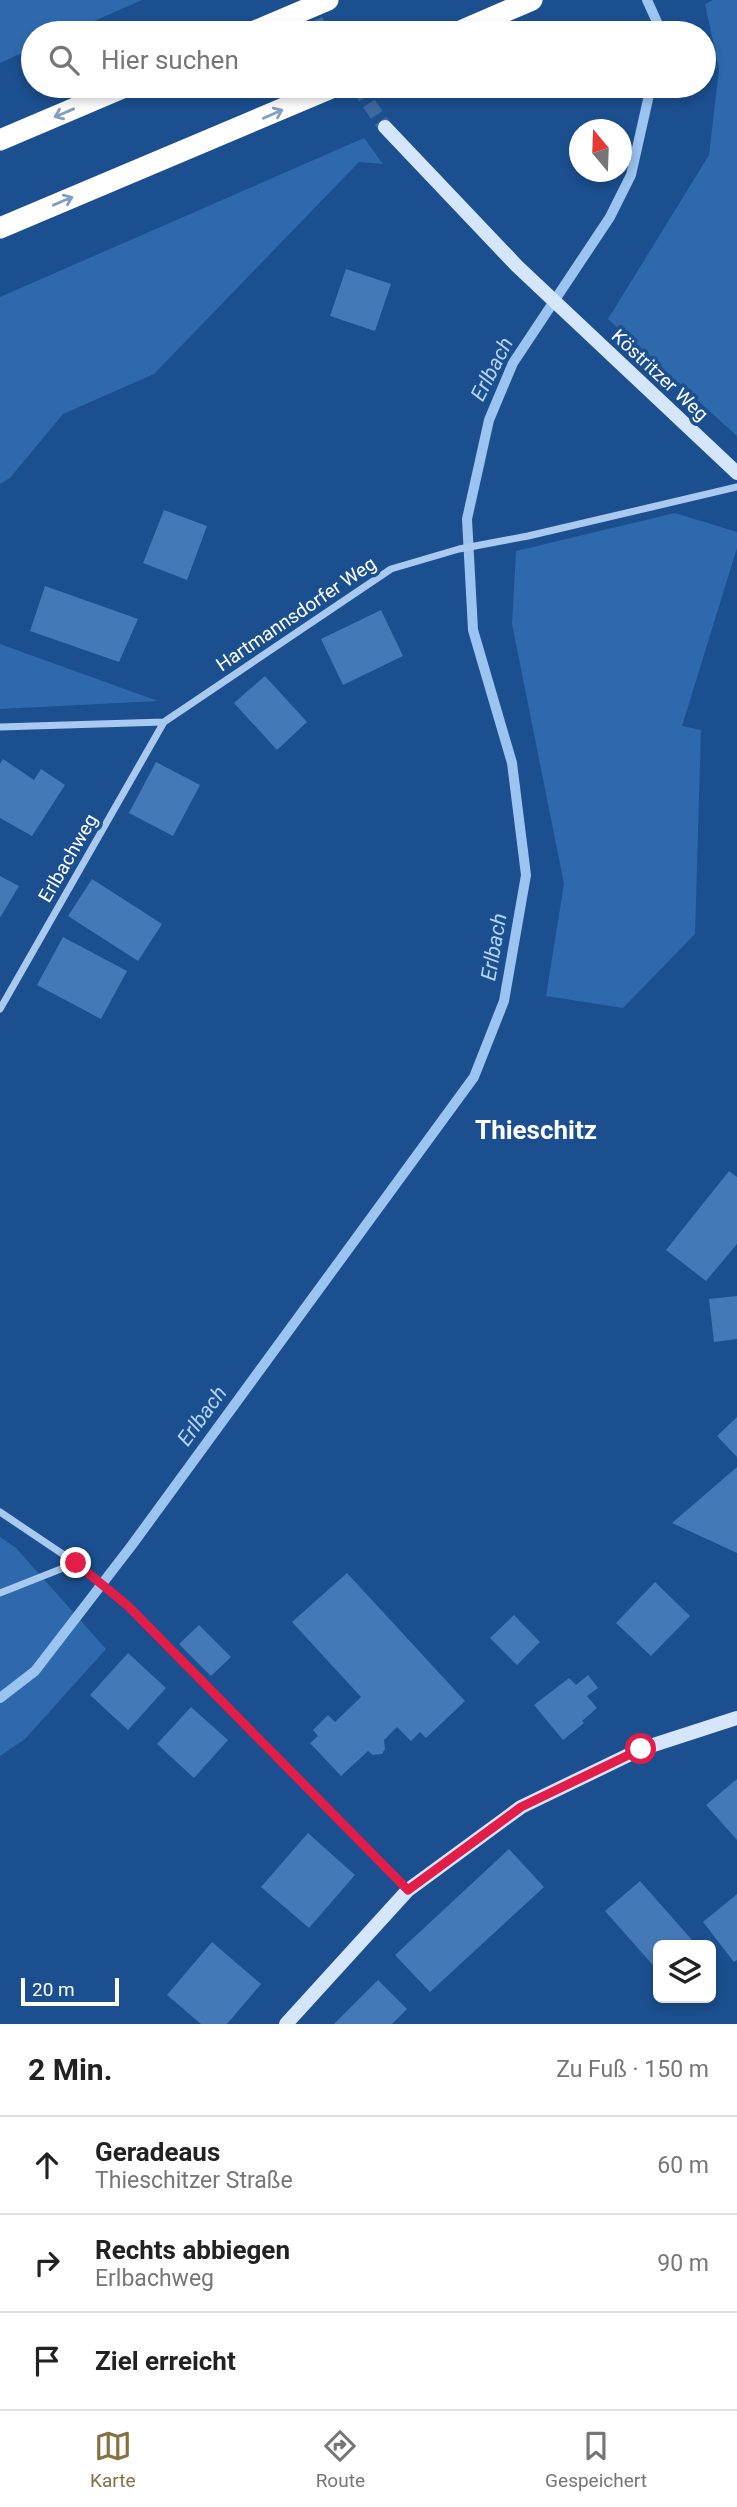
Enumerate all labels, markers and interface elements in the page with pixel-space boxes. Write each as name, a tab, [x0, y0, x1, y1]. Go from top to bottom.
search box	[21, 21, 716, 98]
icon: search	[45, 41, 83, 79]
text: Hier suchen	[101, 45, 239, 75]
one-way arrow	[54, 107, 76, 120]
one-way arrow	[262, 107, 283, 120]
north arrow	[569, 119, 632, 182]
one-way arrow	[52, 194, 73, 207]
street label: Köstritzer Weg	[607, 324, 713, 426]
water label: Erlbach	[466, 333, 518, 405]
street label: Hartmannsdorfer Weg	[212, 552, 380, 676]
street label: Erlbachweg	[33, 810, 103, 906]
water label: Erlbach	[476, 912, 512, 982]
district label: Thieschitz	[475, 1115, 597, 1145]
water label: Erlbach	[172, 1382, 232, 1450]
route end	[60, 1547, 91, 1578]
route start	[625, 1733, 656, 1764]
map controls	[653, 1940, 716, 2003]
button: layers	[653, 1940, 716, 2003]
scale bar	[21, 1975, 119, 2007]
text: 20 m	[32, 1978, 75, 2001]
text: 2 Min.	[28, 2052, 112, 2087]
text: Zu Fuß · 150 m	[556, 2056, 709, 2083]
text: Geradeaus	[95, 2137, 220, 2167]
icon: ahead	[28, 2146, 66, 2184]
text: 60 m	[657, 2152, 709, 2179]
text: Thieschitzer Straße	[95, 2167, 293, 2194]
text: Rechts abbiegen	[95, 2235, 290, 2265]
icon: right	[28, 2244, 66, 2282]
text: 90 m	[657, 2250, 709, 2277]
text: Erlbachweg	[95, 2265, 214, 2292]
icon: arrive	[28, 2342, 66, 2380]
text: Ziel erreicht	[95, 2346, 236, 2376]
tab: Karte	[90, 2427, 136, 2492]
tab: Route	[316, 2427, 365, 2492]
tab: Gespeichert	[545, 2427, 647, 2492]

